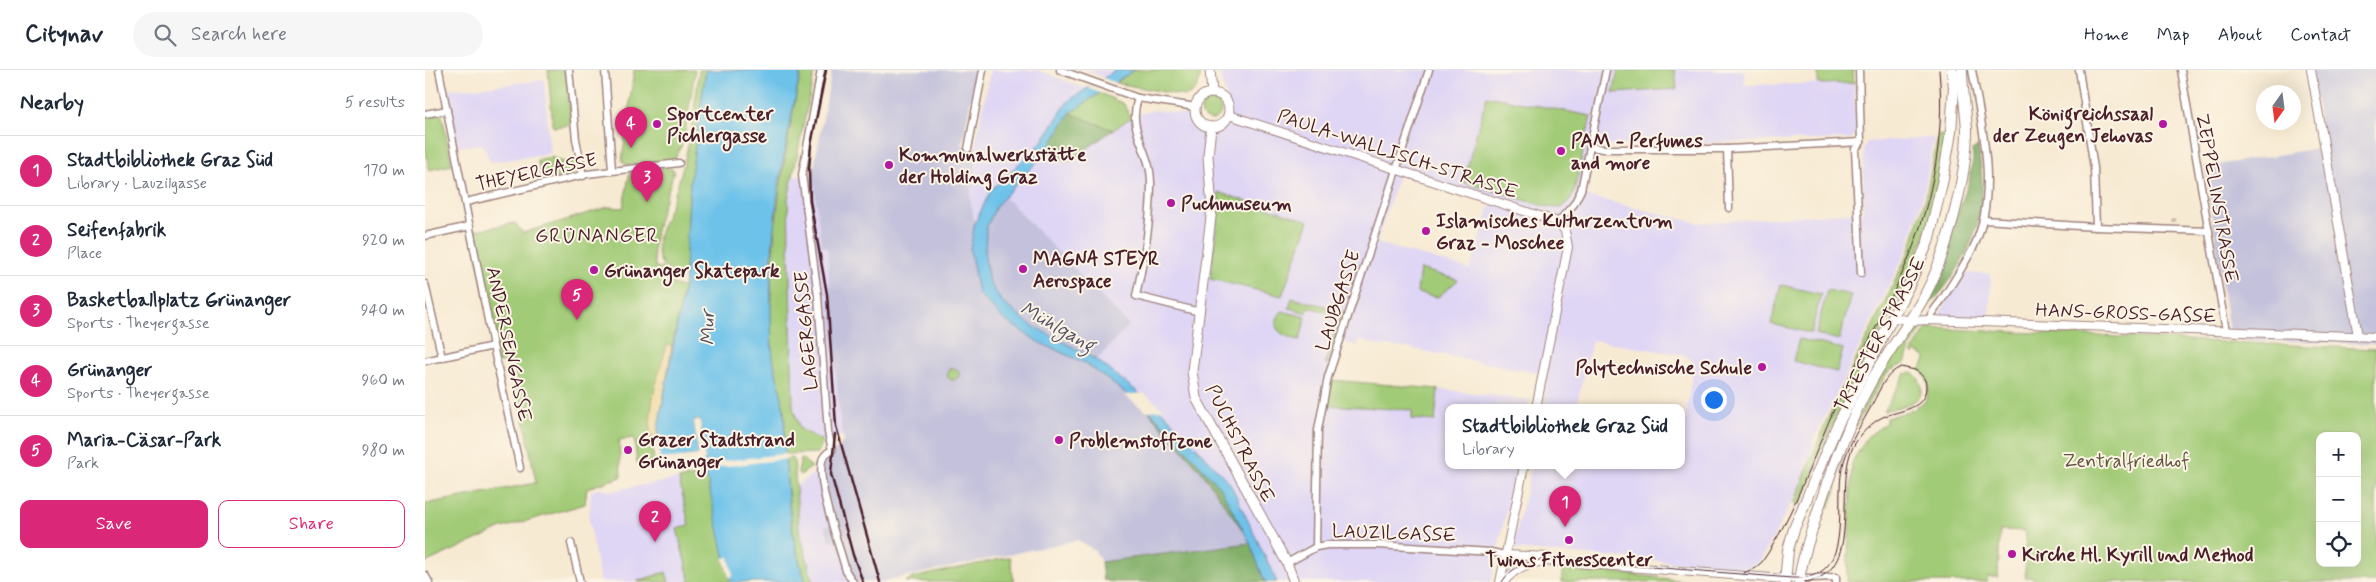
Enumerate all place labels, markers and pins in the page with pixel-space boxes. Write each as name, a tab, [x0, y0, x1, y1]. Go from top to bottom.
place label: Sportcenter Pichlergasse	[667, 102, 774, 152]
place label: Königreichssaal der Zeugen Jehovas	[1993, 102, 2153, 150]
pin: 4	[615, 107, 647, 148]
marker: Sportcenter Pichlergasse	[651, 118, 663, 130]
marker: Königreichssaal der Zeugen Jehovas	[2157, 118, 2169, 130]
place label: PAM - Perfumes and more	[1571, 129, 1703, 176]
place label: Kommunalwerkstätte der Holding Graz	[899, 143, 1087, 191]
marker: PAM - Perfumes and more	[1555, 145, 1567, 157]
marker: Kommunalwerkstätte der Holding Graz	[883, 159, 895, 171]
pin: 3	[631, 161, 663, 202]
place label: Puchmuseum	[1181, 192, 1292, 217]
marker: Puchmuseum	[1165, 197, 1177, 209]
place label: Islamisches Kulturzentrum Graz - Moschee	[1436, 209, 1673, 256]
marker: Islamisches Kulturzentrum Graz - Moschee	[1420, 225, 1432, 237]
place label: MAGNA STEYR Aerospace	[1033, 247, 1159, 294]
place label: Grünanger Skatepark	[604, 259, 780, 287]
marker: MAGNA STEYR Aerospace	[1017, 263, 1029, 275]
marker: Grünanger Skatepark	[588, 264, 600, 276]
pin: 5	[561, 279, 593, 320]
place label: Polytechnische Schule	[1576, 356, 1752, 381]
marker: Polytechnische Schule	[1756, 361, 1768, 373]
place label: Grazer Stadtstrand Grünanger	[638, 428, 795, 478]
place label: Problemstoffzone	[1069, 429, 1213, 454]
marker: Problemstoffzone	[1053, 434, 1065, 446]
marker: Grazer Stadtstrand Grünanger	[622, 444, 634, 456]
pin: 1	[1549, 486, 1581, 527]
pin: 2	[639, 501, 671, 542]
marker: Twins Fitnesscenter	[1563, 534, 1575, 546]
place label: Kirche Hl. Kyrill und Method	[2022, 543, 2254, 568]
place label: Twins Fitnesscenter	[1485, 548, 1653, 573]
marker: Kirche Hl. Kyrill und Method	[2006, 548, 2018, 560]

